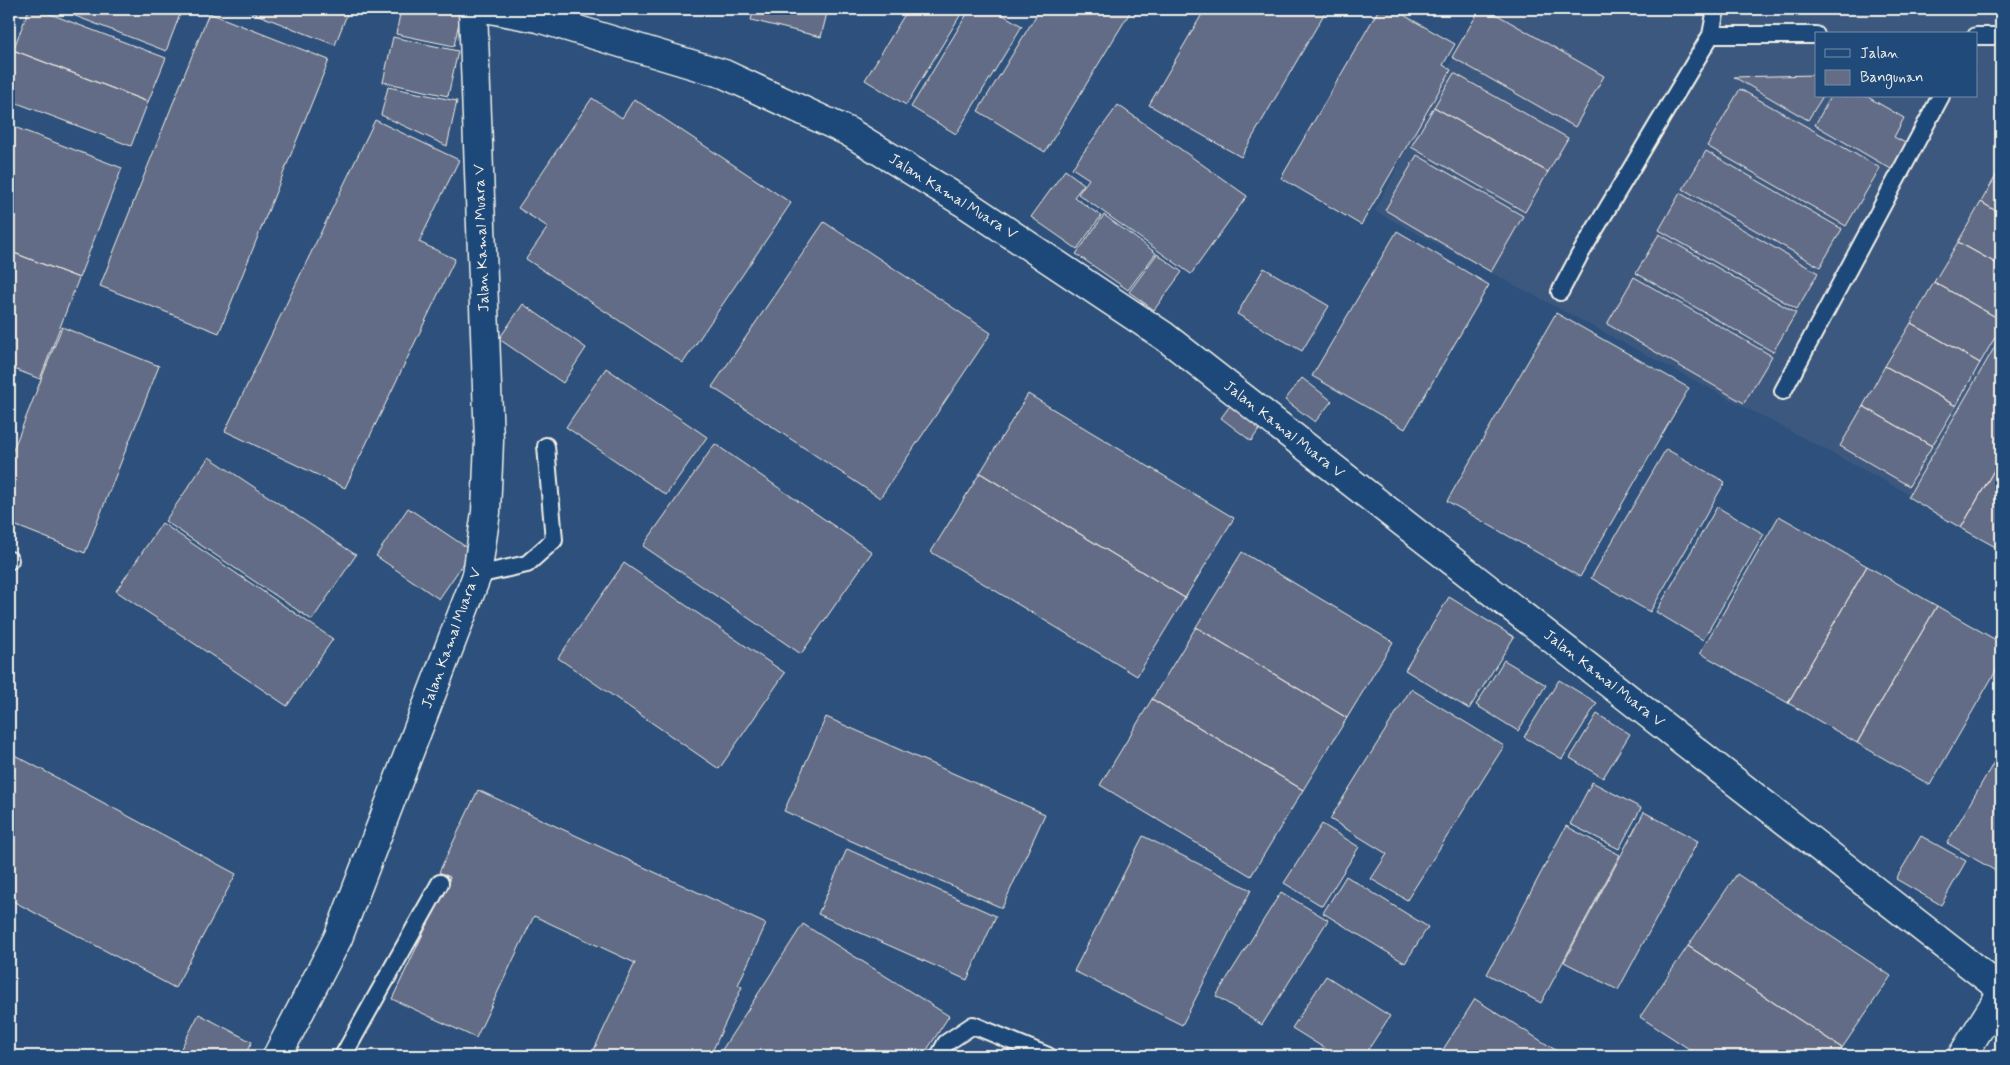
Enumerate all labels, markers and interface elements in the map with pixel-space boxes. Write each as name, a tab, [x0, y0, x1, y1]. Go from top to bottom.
legend	[1815, 32, 1978, 98]
text: Jalan	[1860, 44, 1899, 64]
text: Bangunan	[1860, 68, 1923, 89]
street label: Jalan Kamal Muara V	[885, 149, 1021, 245]
street label: Jalan Kamal Muara V	[469, 163, 495, 313]
street label: Jalan Kamal Muara V	[1219, 376, 1349, 484]
street label: Jalan Kamal Muara V	[417, 565, 487, 711]
street label: Jalan Kamal Muara V	[1539, 625, 1669, 733]

